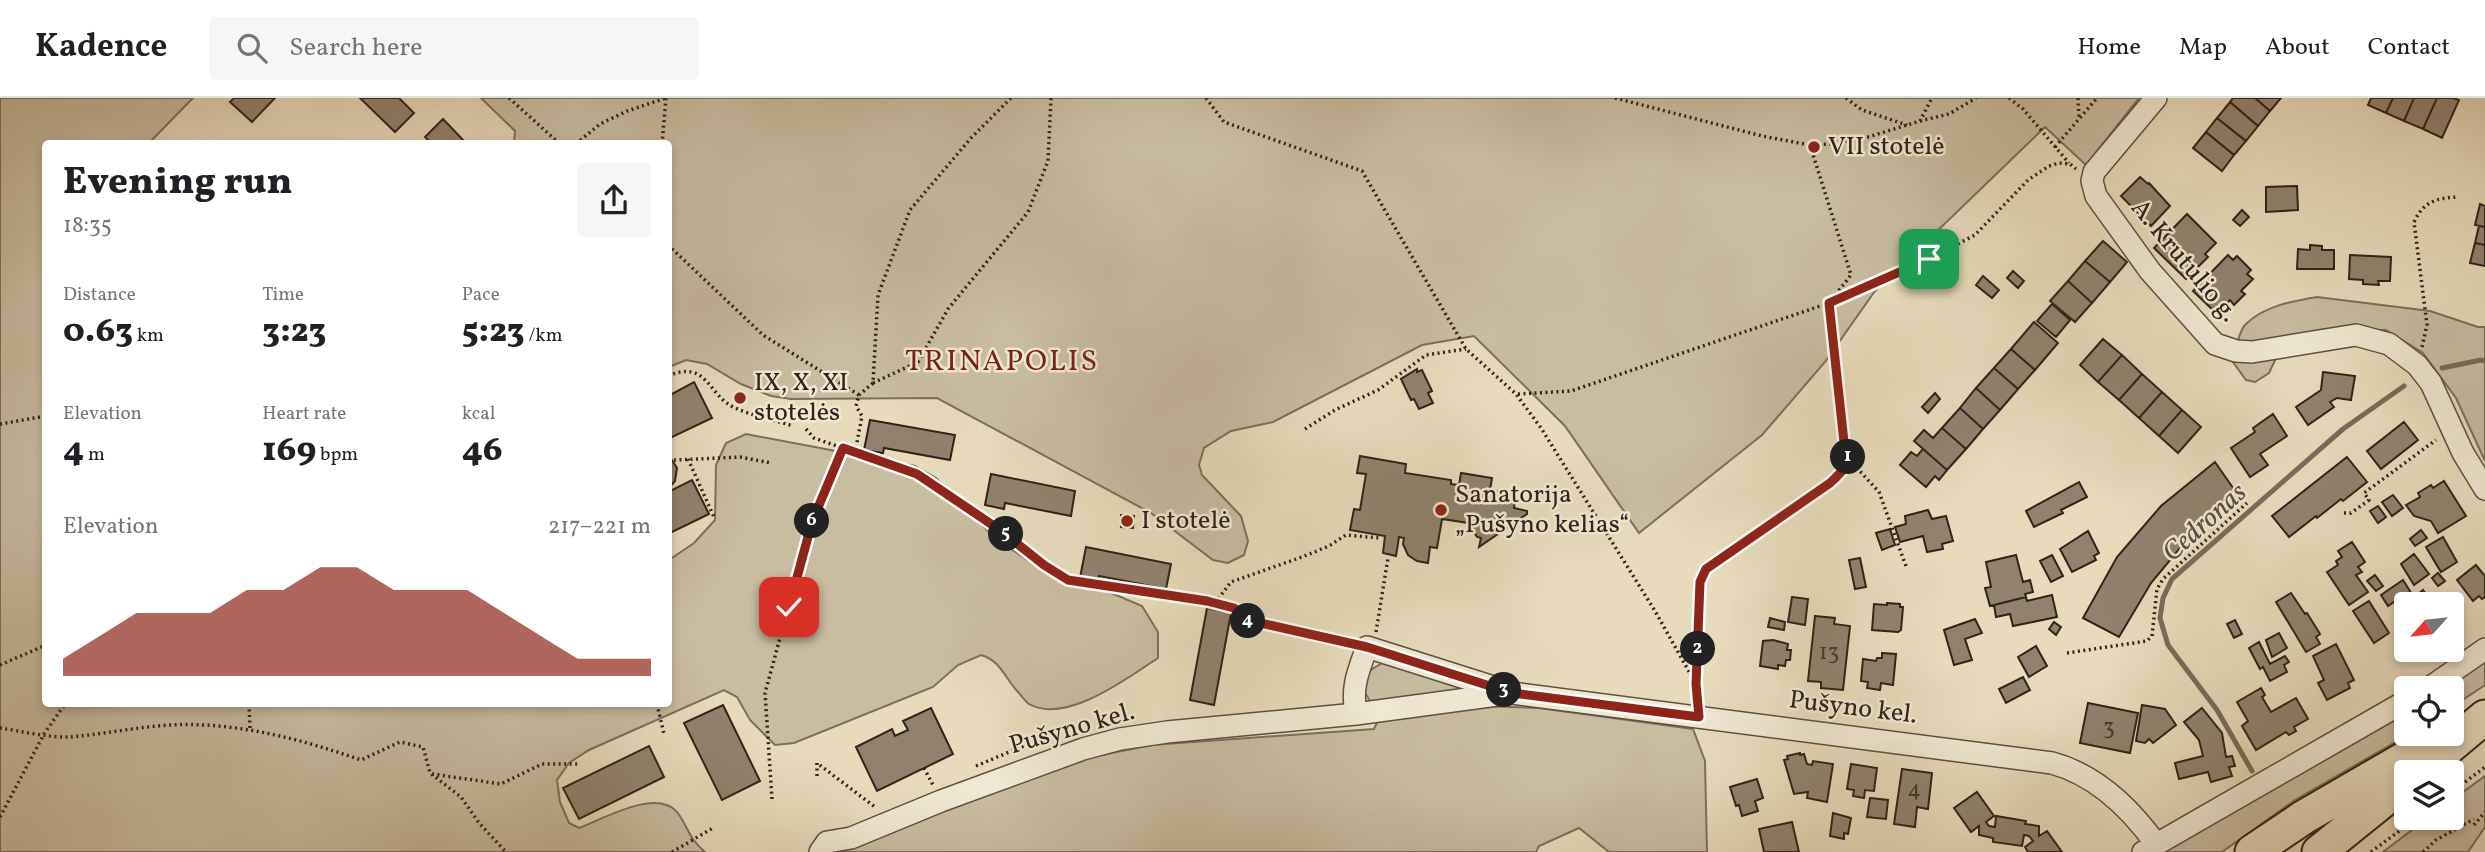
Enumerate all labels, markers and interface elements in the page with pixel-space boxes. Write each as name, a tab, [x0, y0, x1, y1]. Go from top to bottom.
search box	[209, 17, 699, 80]
text: Kadence	[35, 25, 167, 71]
icon: search	[233, 29, 271, 67]
text: Search here	[289, 30, 423, 66]
text: Home	[2077, 31, 2141, 65]
text: Map	[2179, 31, 2227, 65]
text: About	[2265, 31, 2330, 65]
text: Contact	[2368, 31, 2450, 65]
place label: VII stotelė	[1828, 129, 1945, 165]
marker: VII stotelė	[1806, 139, 1822, 155]
text: Evening run	[63, 157, 293, 210]
button: share	[577, 163, 651, 237]
street label: A. Krutulio g.	[2122, 192, 2246, 330]
text: 18:35	[63, 210, 112, 242]
pin	[1899, 229, 1959, 289]
icon: arrive	[1910, 240, 1948, 278]
text: Distance	[63, 282, 136, 308]
text: Time	[262, 282, 304, 308]
text: Pace	[462, 282, 500, 308]
text: 0.63	[63, 308, 133, 356]
text: 3:23	[262, 308, 326, 356]
text: 5:23	[462, 308, 525, 356]
text: km	[133, 323, 164, 349]
text: /km	[525, 323, 563, 349]
district label: TRINAPOLIS	[905, 341, 1099, 383]
place label: IX, X, XI stotelės	[754, 365, 848, 431]
marker: IX, X, XI stotelės	[732, 390, 748, 406]
text: Elevation	[63, 401, 142, 427]
text: Heart rate	[262, 401, 346, 427]
text: kcal	[462, 401, 495, 427]
text: 4	[63, 427, 84, 475]
text: 169	[262, 427, 316, 475]
text: 46	[462, 427, 503, 475]
pin: 1	[1830, 440, 1866, 474]
text: m	[84, 442, 105, 468]
text: bpm	[316, 442, 358, 468]
text: 1	[1844, 443, 1851, 469]
water label: Cedronas	[2154, 474, 2256, 572]
place label: Sanatorija „Pušyno kelias“	[1455, 477, 1629, 543]
marker: Sanatorija „Pušyno kelias“	[1433, 502, 1449, 518]
place label: I stotelė	[1141, 503, 1231, 539]
pin: 6	[794, 504, 830, 538]
text: 6	[806, 507, 817, 533]
text: Elevation	[63, 511, 159, 543]
text: 217–221 m	[548, 511, 651, 543]
marker: I stotelė	[1119, 513, 1135, 529]
pin: 5	[988, 516, 1024, 551]
text: 5	[1001, 520, 1010, 546]
pin	[759, 577, 819, 637]
icon: check	[770, 588, 808, 626]
north arrow	[2394, 592, 2464, 662]
map controls	[2394, 592, 2464, 830]
pin: 4	[1230, 603, 1266, 638]
text: 4	[1242, 607, 1253, 633]
pin: 2	[1680, 632, 1716, 666]
text: 2	[1693, 635, 1702, 661]
house number: 13	[1819, 637, 1839, 669]
pin: 3	[1486, 672, 1522, 708]
text: 3	[1499, 676, 1508, 702]
button: locate	[2394, 676, 2464, 746]
street label: Pušyno kel.	[1787, 682, 1919, 734]
street label: Pušyno kel.	[1005, 694, 1139, 764]
house number: 3	[2103, 712, 2115, 744]
button: layers	[2394, 760, 2464, 830]
house number: 4	[1907, 774, 1921, 806]

